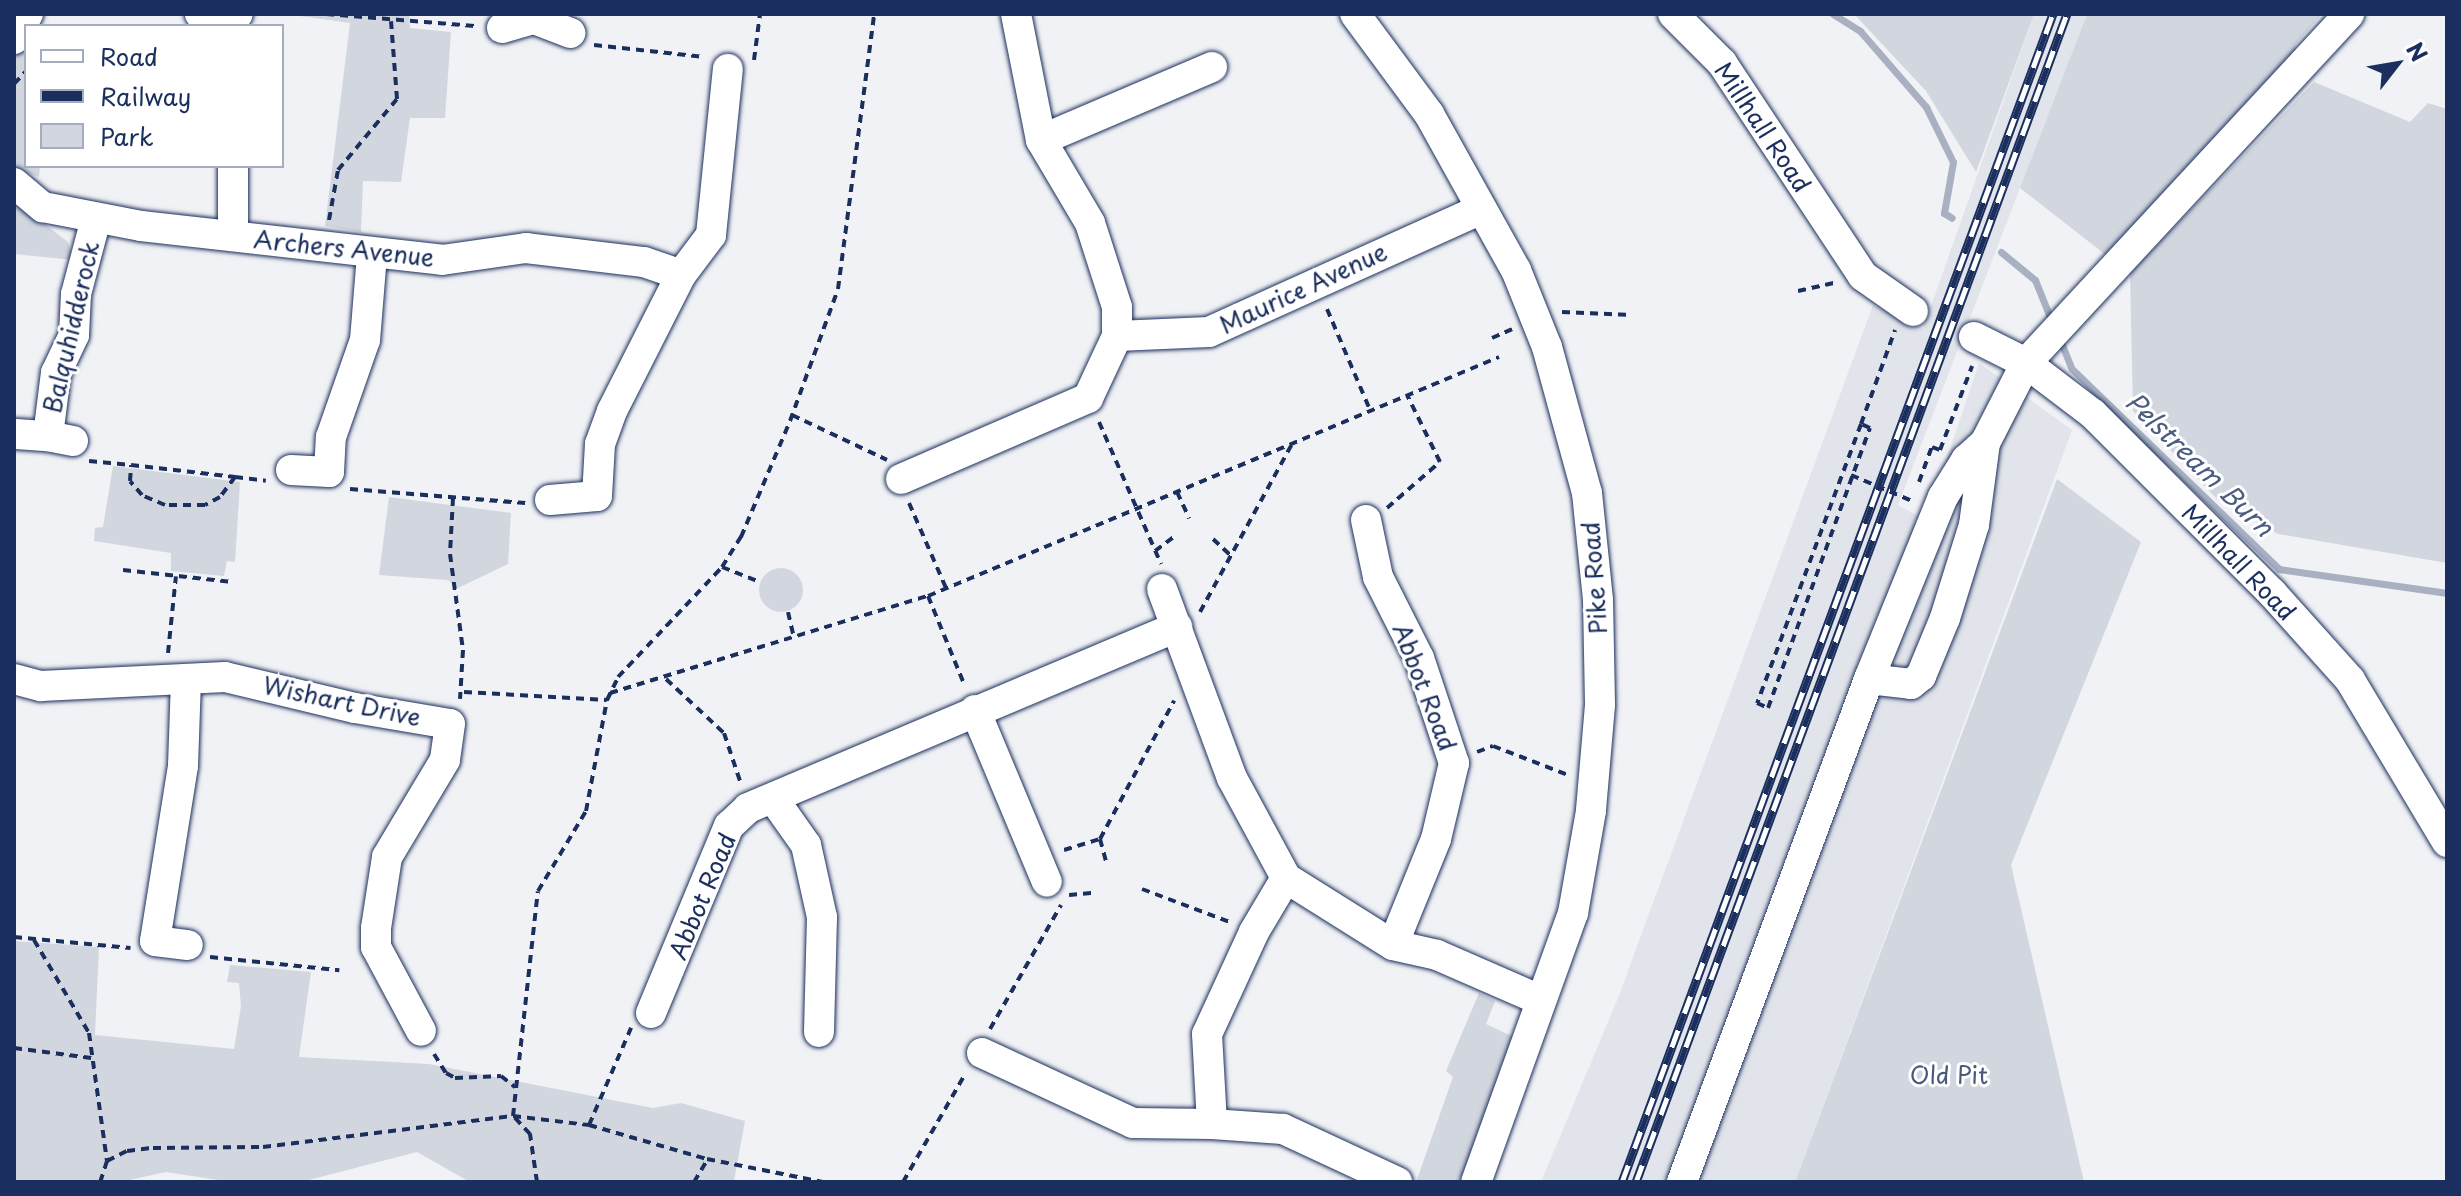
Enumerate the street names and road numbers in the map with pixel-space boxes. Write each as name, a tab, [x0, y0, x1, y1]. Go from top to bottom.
street label: Millhall Road	[1709, 56, 1817, 198]
street label: Archers Avenue	[252, 224, 436, 272]
street label: Maurice Avenue	[1214, 236, 1392, 340]
street label: Balquhidderock	[37, 238, 105, 416]
street label: Millhall Road	[2176, 498, 2302, 626]
street label: Pike Road	[1576, 520, 1612, 636]
street label: Abbot Road	[1387, 619, 1463, 755]
street label: Wishart Drive	[260, 670, 424, 732]
street label: Abbot Road	[662, 828, 742, 964]

